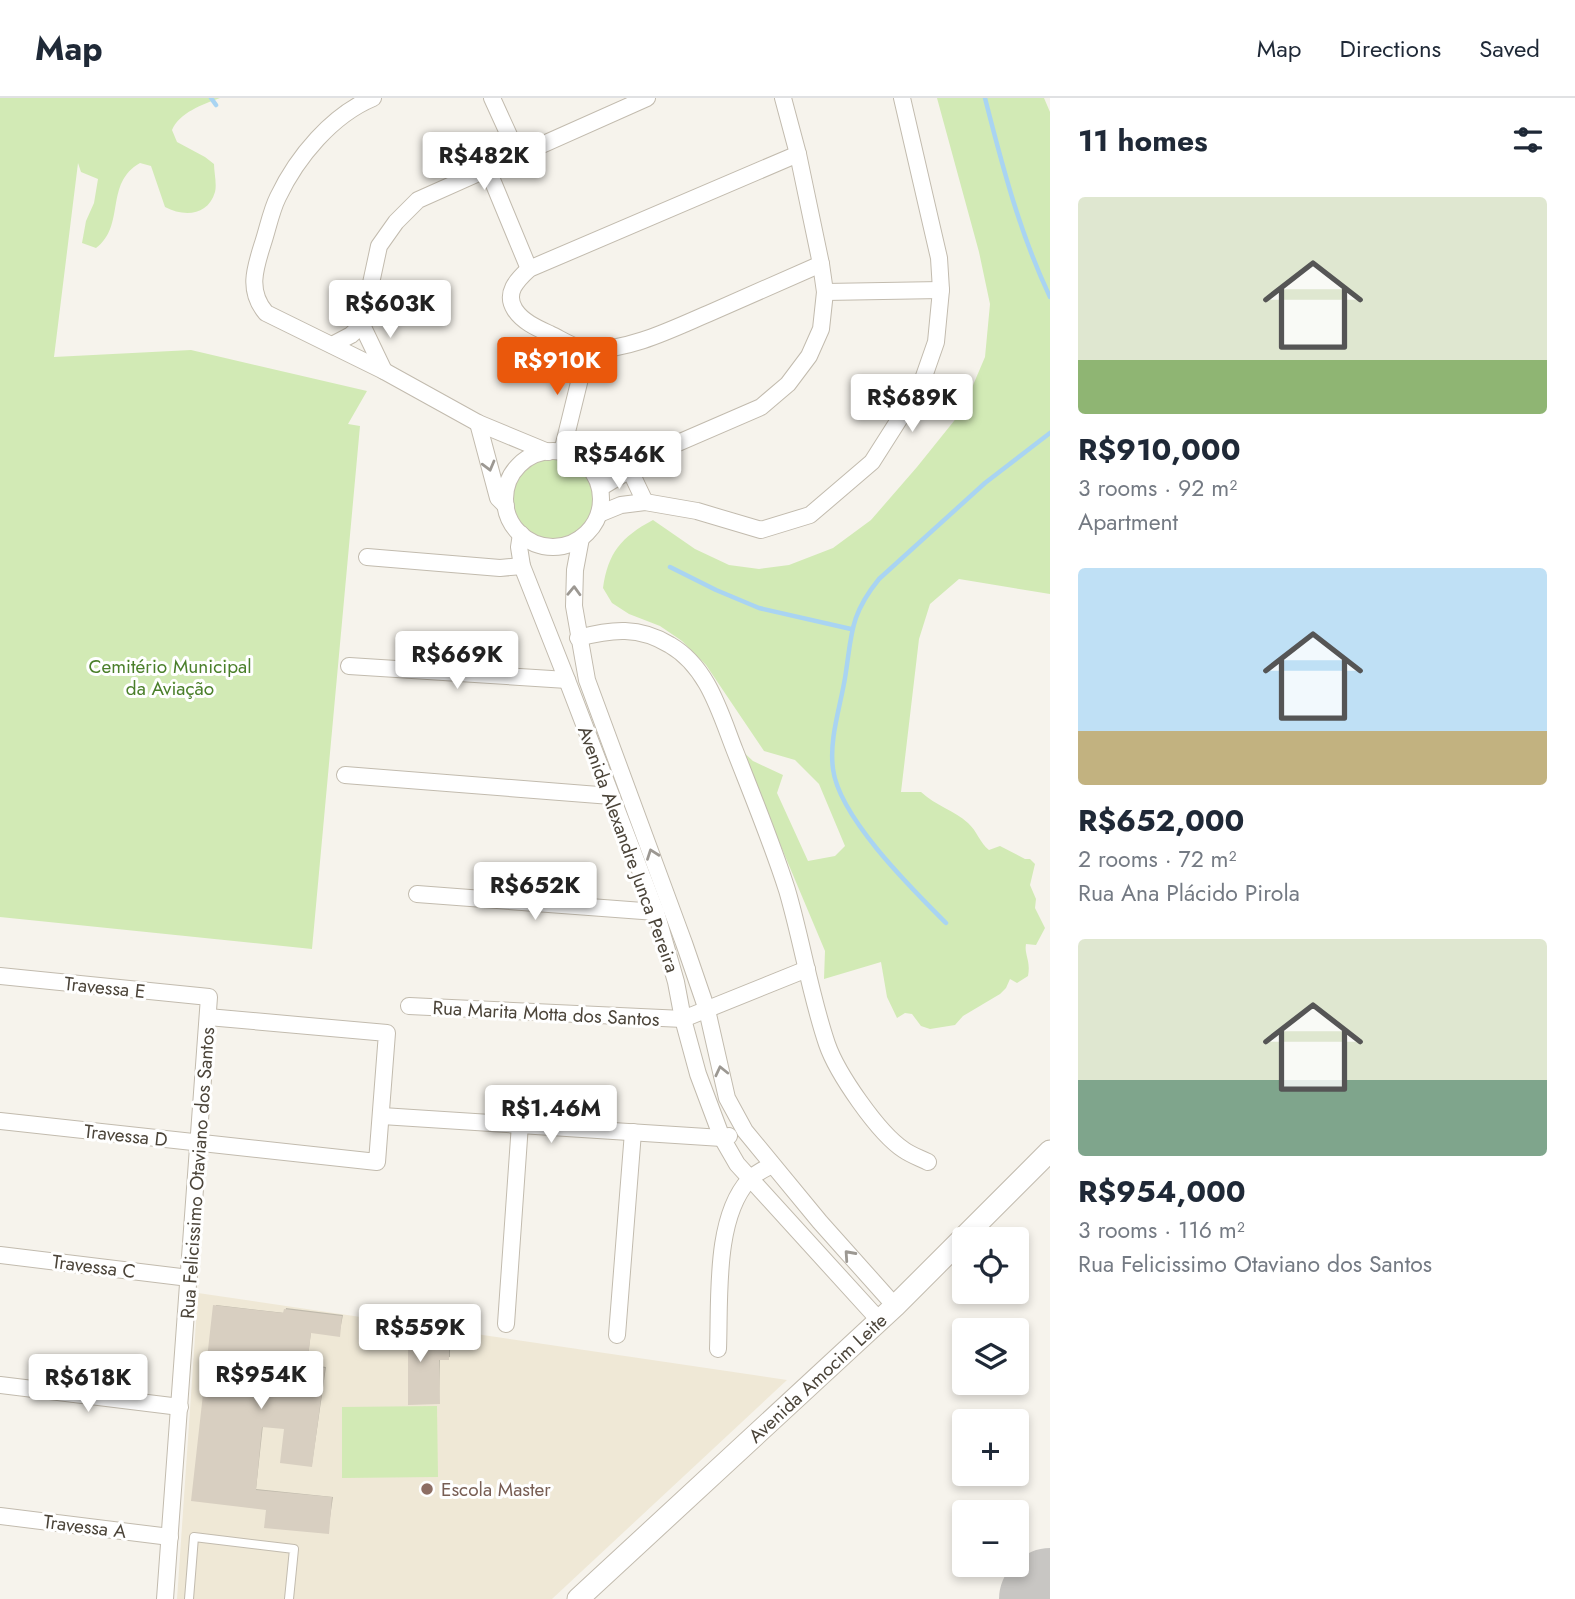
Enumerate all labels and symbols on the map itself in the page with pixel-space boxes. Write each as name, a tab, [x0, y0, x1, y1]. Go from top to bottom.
pin: R$482K	[427, 132, 541, 192]
pin: R$603K	[333, 280, 447, 340]
pin: R$910K	[500, 338, 614, 397]
pin: R$689K	[855, 374, 969, 434]
pin: R$546K	[562, 432, 676, 491]
one-way arrow	[481, 460, 496, 472]
one-way arrow	[567, 585, 582, 596]
pin: R$669K	[400, 632, 514, 691]
park label: Cemitério Municipal da Aviação	[88, 653, 252, 702]
street label: Avenida Alexandre Junca Pereira	[571, 722, 686, 976]
one-way arrow	[646, 849, 660, 861]
pin: R$652K	[478, 862, 592, 922]
street label: Travessa E	[63, 970, 147, 1005]
street label: Rua Marita Motta dos Santos	[432, 994, 660, 1033]
street label: Rua Felicissimo Otaviano dos Santos	[174, 1026, 221, 1320]
one-way arrow	[715, 1065, 729, 1077]
pin: R$1.46M	[486, 1086, 616, 1145]
street label: Travessa D	[83, 1118, 169, 1153]
street label: Travessa C	[51, 1248, 137, 1285]
one-way arrow	[845, 1250, 857, 1263]
pin: R$559K	[363, 1304, 477, 1364]
street label: Avenida Amocim Leite	[742, 1307, 893, 1449]
pin: R$954K	[204, 1352, 318, 1411]
pin: R$618K	[31, 1354, 145, 1414]
place label: Escola Master	[441, 1476, 551, 1503]
marker: Escola Master	[419, 1481, 435, 1497]
street label: Travessa A	[42, 1508, 128, 1545]

